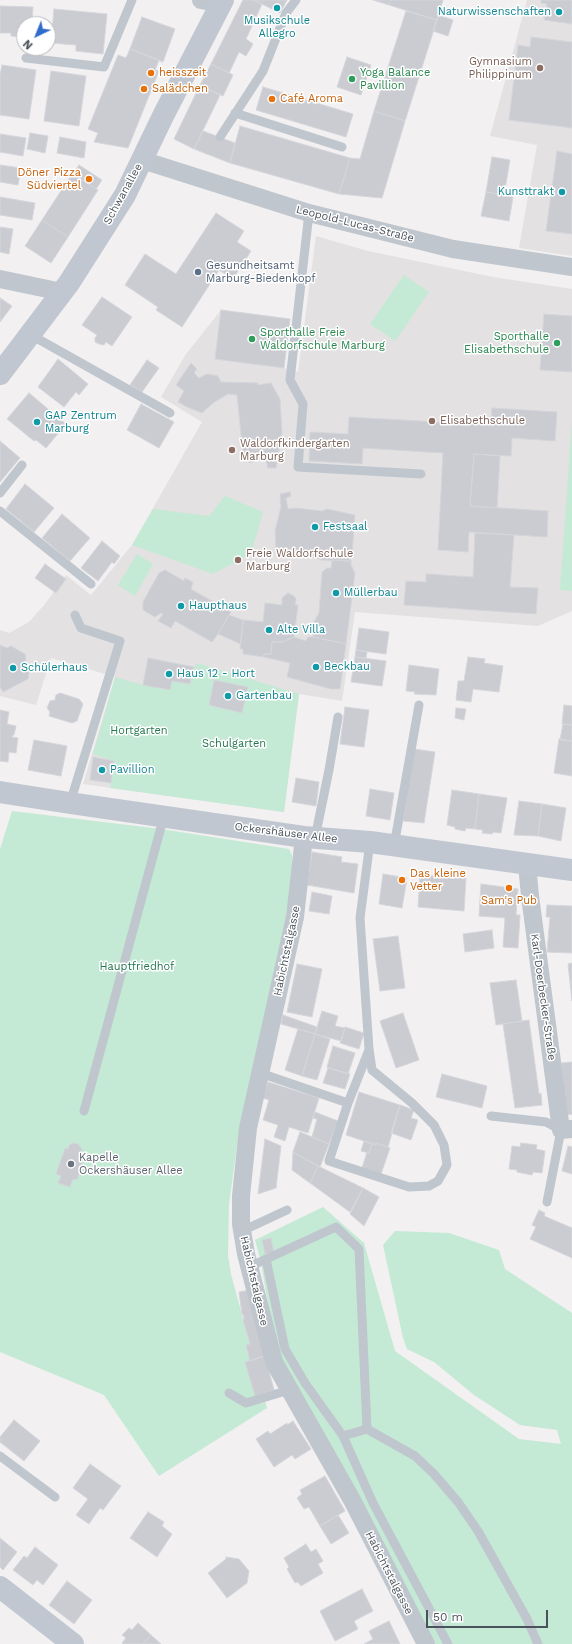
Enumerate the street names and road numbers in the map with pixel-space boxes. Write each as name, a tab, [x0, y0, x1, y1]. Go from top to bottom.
street label: Schwanallee	[101, 161, 145, 227]
street label: Leopold-Lucas-Straße	[295, 203, 415, 245]
street label: Ockershäuser Allee	[234, 820, 338, 846]
street label: Habichtstalgasse	[271, 905, 303, 997]
street label: Karl-Doerbecker-Straße	[528, 933, 558, 1061]
street label: Habichtstalgasse	[237, 1235, 271, 1327]
street label: Habichtstalgasse	[362, 1529, 416, 1617]

